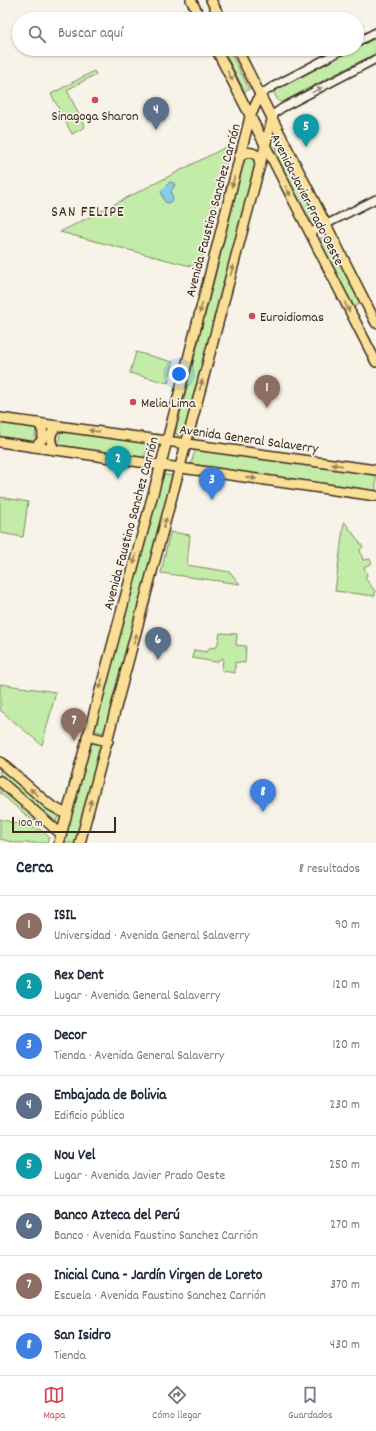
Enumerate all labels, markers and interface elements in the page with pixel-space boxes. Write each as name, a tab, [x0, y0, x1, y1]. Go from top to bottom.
search box	[12, 12, 364, 56]
icon: search	[26, 23, 48, 45]
text: Buscar aquí	[58, 23, 123, 45]
one-way arrow	[227, 70, 233, 81]
one-way arrow	[311, 87, 322, 93]
marker: Sinagoga Sharon	[90, 95, 100, 105]
pin: 4	[143, 97, 169, 130]
place label: Sinagoga Sharon	[51, 107, 139, 127]
pin: 5	[293, 114, 319, 147]
street label: Avenida Faustino Sanchez Carrión	[181, 122, 247, 299]
street label: Avenida Javier Prado Oeste	[264, 131, 348, 269]
one-way arrow	[230, 177, 236, 189]
one-way arrow	[285, 186, 291, 197]
district label: SAN FELIPE	[51, 202, 125, 224]
one-way arrow	[229, 264, 235, 276]
one-way arrow	[344, 301, 351, 313]
one-way arrow	[197, 302, 203, 315]
place label: Euroidiomas	[260, 308, 324, 328]
marker: Euroidiomas	[247, 311, 257, 321]
your location	[169, 364, 189, 384]
pin: 1	[254, 375, 280, 408]
one-way arrow	[198, 379, 204, 391]
place label: Melia Lima	[141, 394, 196, 414]
marker: Melia Lima	[128, 397, 138, 407]
street label: Avenida General Salaverry	[178, 420, 320, 460]
one-way arrow	[88, 428, 100, 434]
street label: Avenida Faustino Sanchez Carrión	[99, 435, 165, 612]
pin: 2	[105, 446, 131, 479]
one-way arrow	[331, 462, 343, 468]
pin: 3	[199, 467, 225, 500]
one-way arrow	[245, 475, 257, 481]
one-way arrow	[163, 516, 169, 529]
one-way arrow	[132, 553, 138, 565]
pin: 6	[145, 627, 171, 660]
one-way arrow	[132, 633, 138, 645]
one-way arrow	[98, 678, 104, 690]
pin: 7	[61, 708, 87, 741]
pin: 8	[250, 779, 276, 812]
one-way arrow	[29, 787, 40, 796]
one-way arrow	[88, 799, 94, 812]
scale bar	[12, 815, 116, 834]
text: 100 m	[18, 816, 42, 832]
text: Cerca	[16, 857, 53, 881]
text: 8 resultados	[299, 860, 360, 879]
text: ISIL	[54, 905, 76, 927]
text: 1	[28, 916, 30, 935]
text: 90 m	[335, 916, 360, 935]
text: Universidad · Avenida General Salaverry	[54, 927, 250, 946]
text: Rex Dent	[54, 965, 104, 987]
text: 2	[26, 976, 32, 995]
text: 120 m	[332, 976, 360, 995]
text: Lugar · Avenida General Salaverry	[54, 987, 220, 1006]
text: Decor	[54, 1025, 87, 1047]
text: 3	[26, 1036, 32, 1055]
text: 120 m	[332, 1036, 360, 1055]
text: Tienda · Avenida General Salaverry	[54, 1047, 224, 1066]
text: Embajada de Bolivia	[54, 1085, 166, 1107]
text: 4	[26, 1096, 32, 1115]
text: 230 m	[330, 1096, 360, 1115]
text: Edificio público	[54, 1107, 124, 1126]
text: Nou Vel	[54, 1145, 95, 1167]
text: 5	[26, 1156, 32, 1175]
text: 250 m	[329, 1156, 360, 1175]
text: Lugar · Avenida Javier Prado Oeste	[54, 1167, 225, 1186]
text: Banco Azteca del Perú	[54, 1205, 180, 1227]
text: 6	[26, 1216, 32, 1235]
text: 270 m	[330, 1216, 360, 1235]
text: Banco · Avenida Faustino Sanchez Carrión	[54, 1227, 258, 1246]
text: Inicial Cuna - Jardín Virgen de Loreto	[54, 1265, 263, 1287]
text: 7	[27, 1276, 31, 1295]
text: 370 m	[330, 1276, 360, 1295]
text: Escuela · Avenida Faustino Sanchez Carrión	[54, 1287, 266, 1306]
text: San Isidro	[54, 1325, 111, 1347]
text: 8	[26, 1336, 32, 1355]
text: 430 m	[330, 1336, 360, 1355]
text: Tienda	[54, 1347, 86, 1366]
tab: Mapa	[43, 1384, 65, 1424]
tab: Cómo llegar	[152, 1384, 201, 1424]
tab: Guardados	[288, 1384, 333, 1424]

